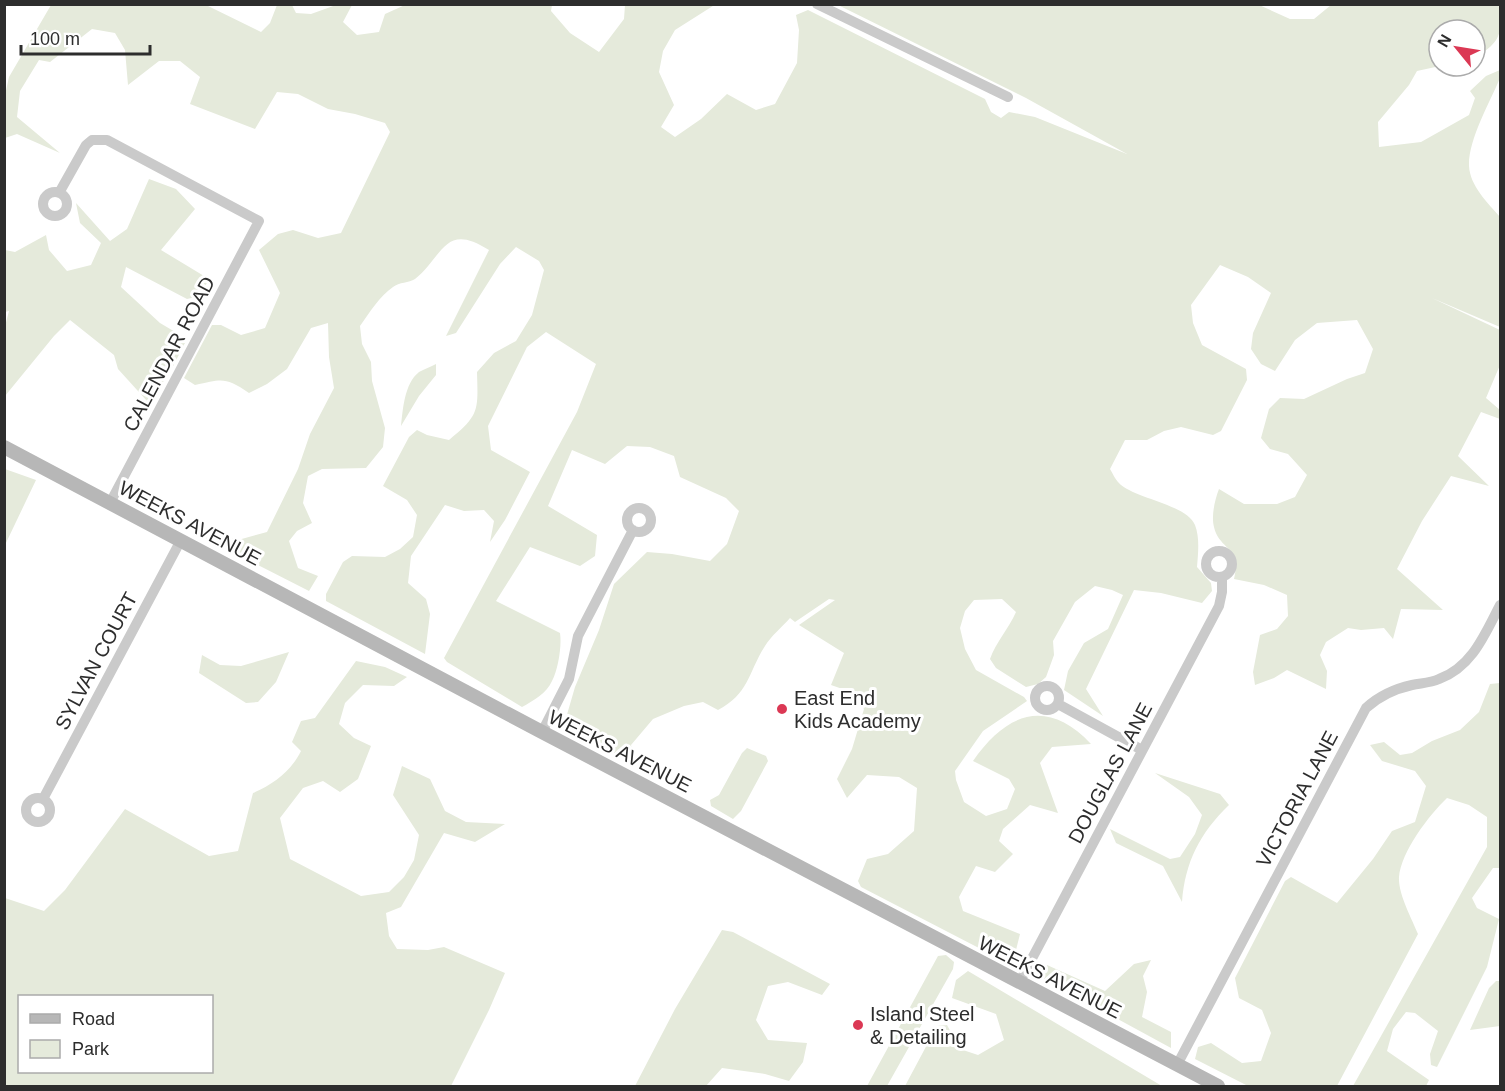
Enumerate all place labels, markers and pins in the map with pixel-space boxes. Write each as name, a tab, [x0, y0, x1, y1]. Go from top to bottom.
place label: East End Kids Academy	[794, 687, 921, 732]
marker: East End Kids Academy	[775, 702, 789, 716]
place label: Island Steel & Detailing	[870, 1003, 975, 1048]
marker: Island Steel & Detailing	[851, 1018, 865, 1032]

